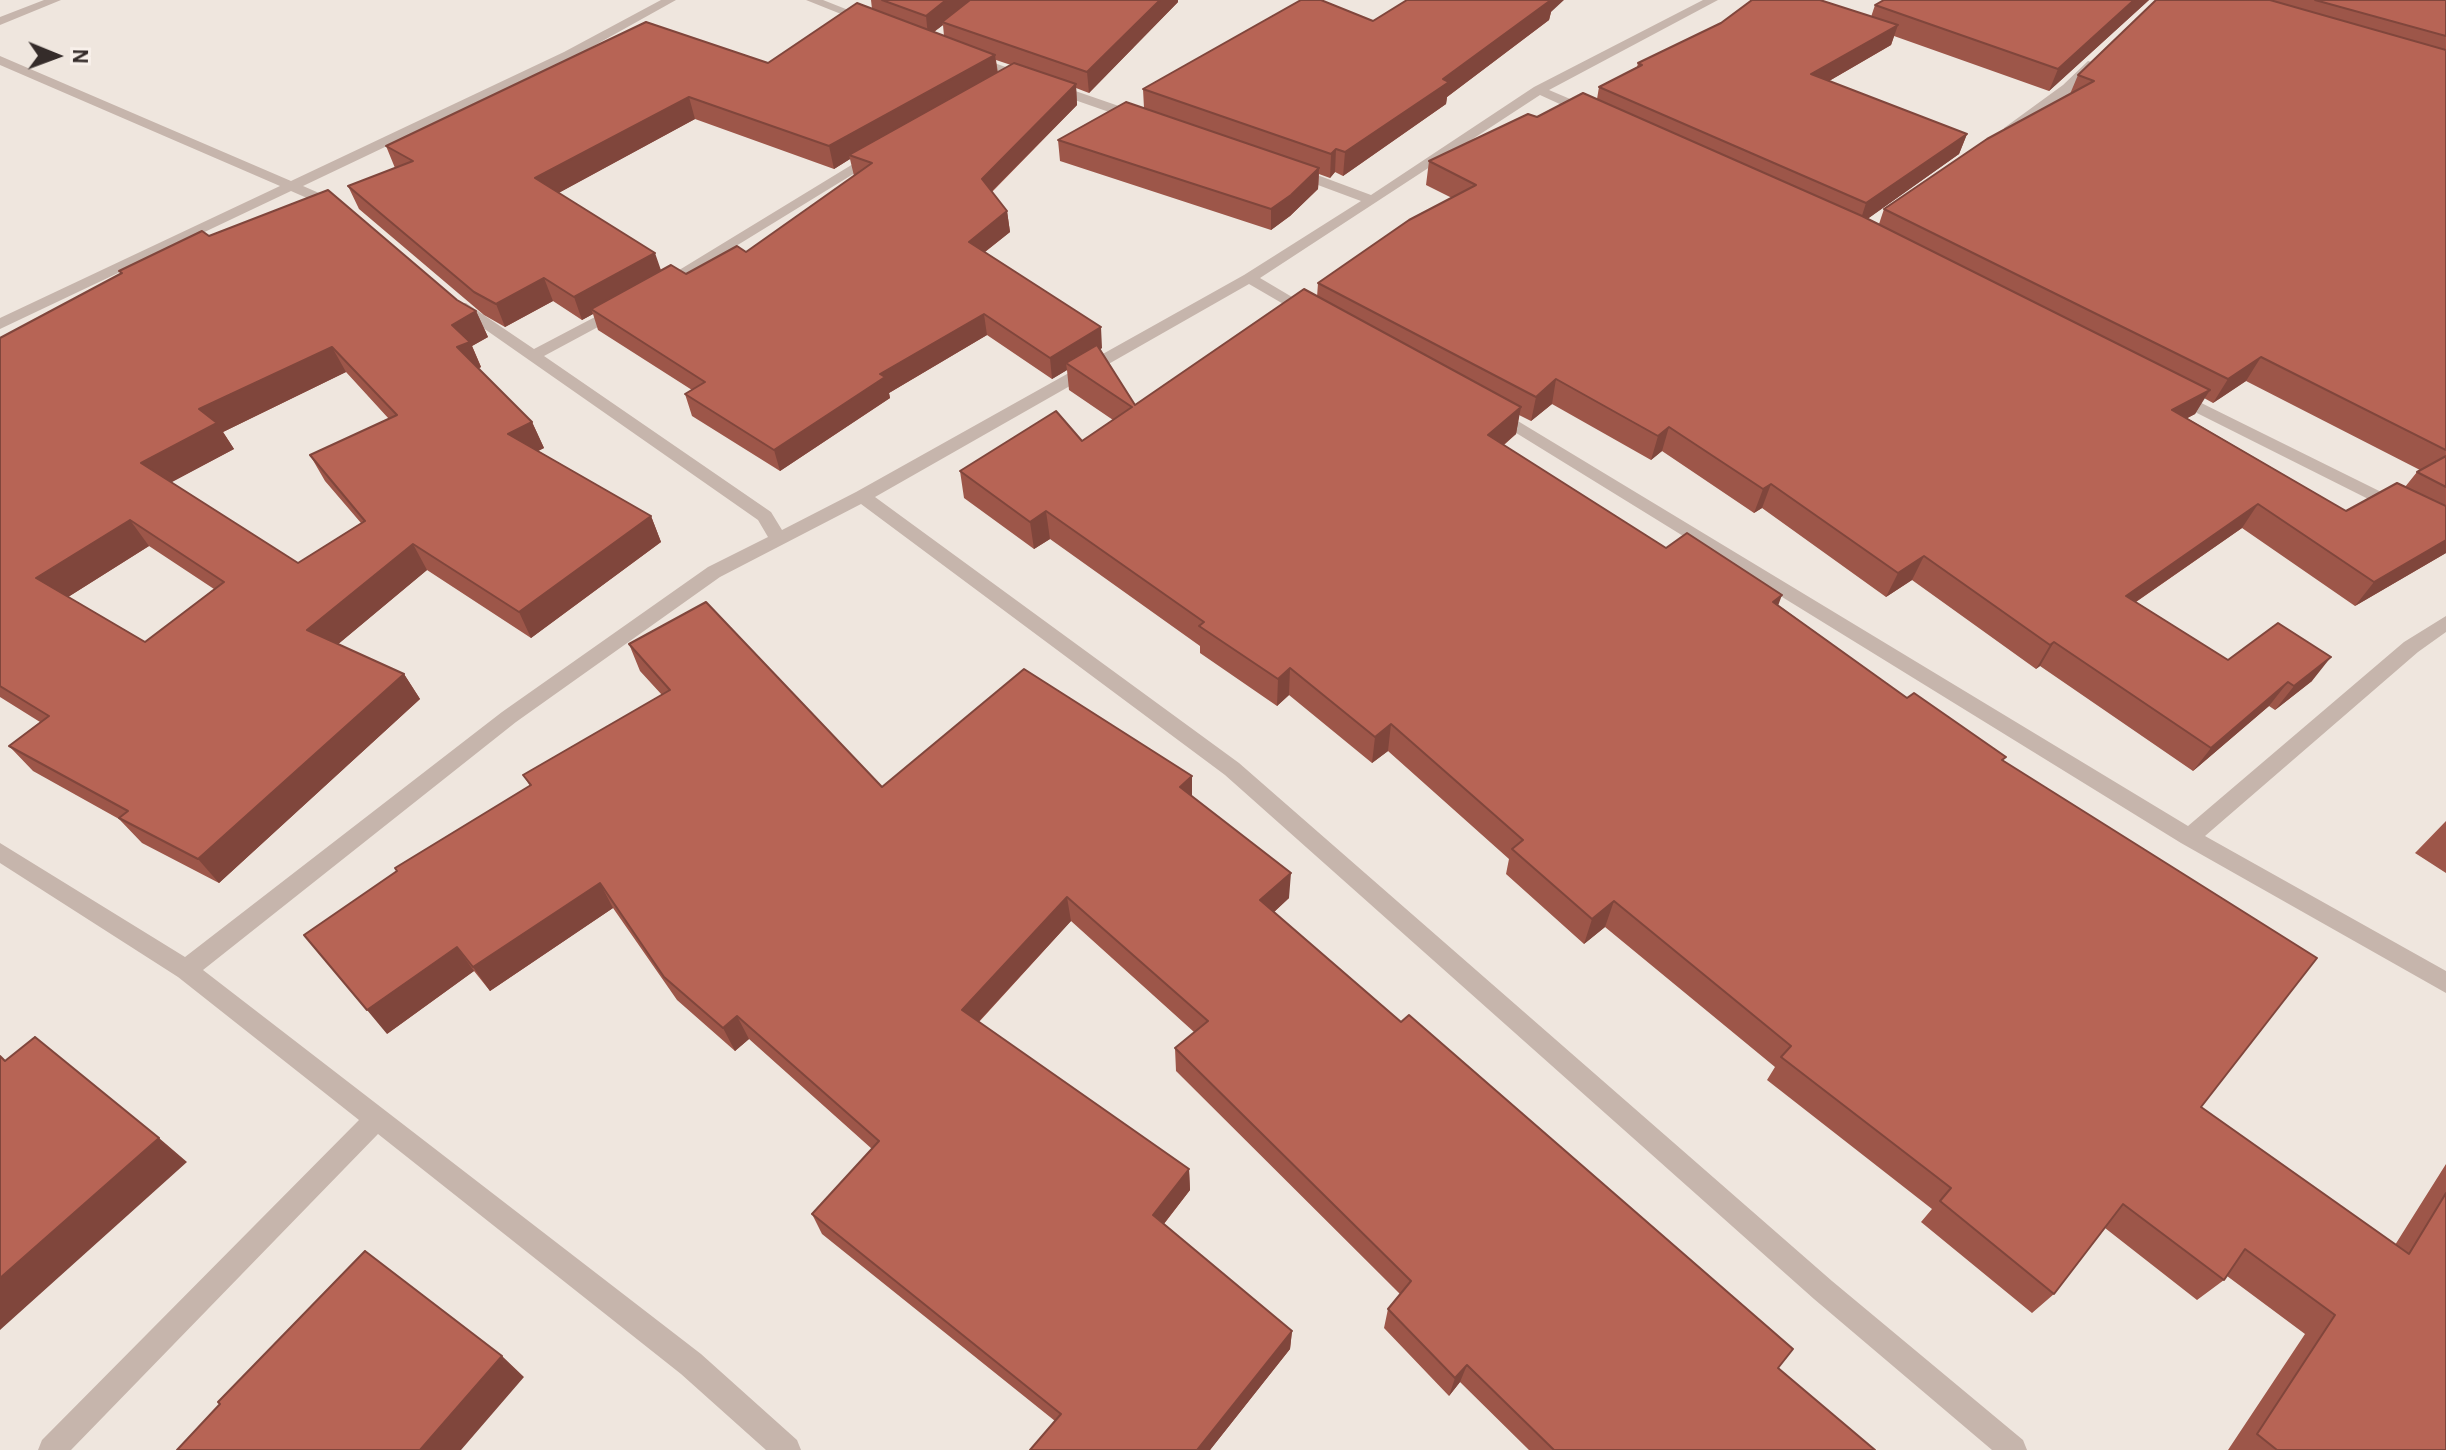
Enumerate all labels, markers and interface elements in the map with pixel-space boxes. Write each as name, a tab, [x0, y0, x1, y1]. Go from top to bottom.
north arrow	[16, 16, 96, 96]
text: N	[69, 49, 91, 64]

